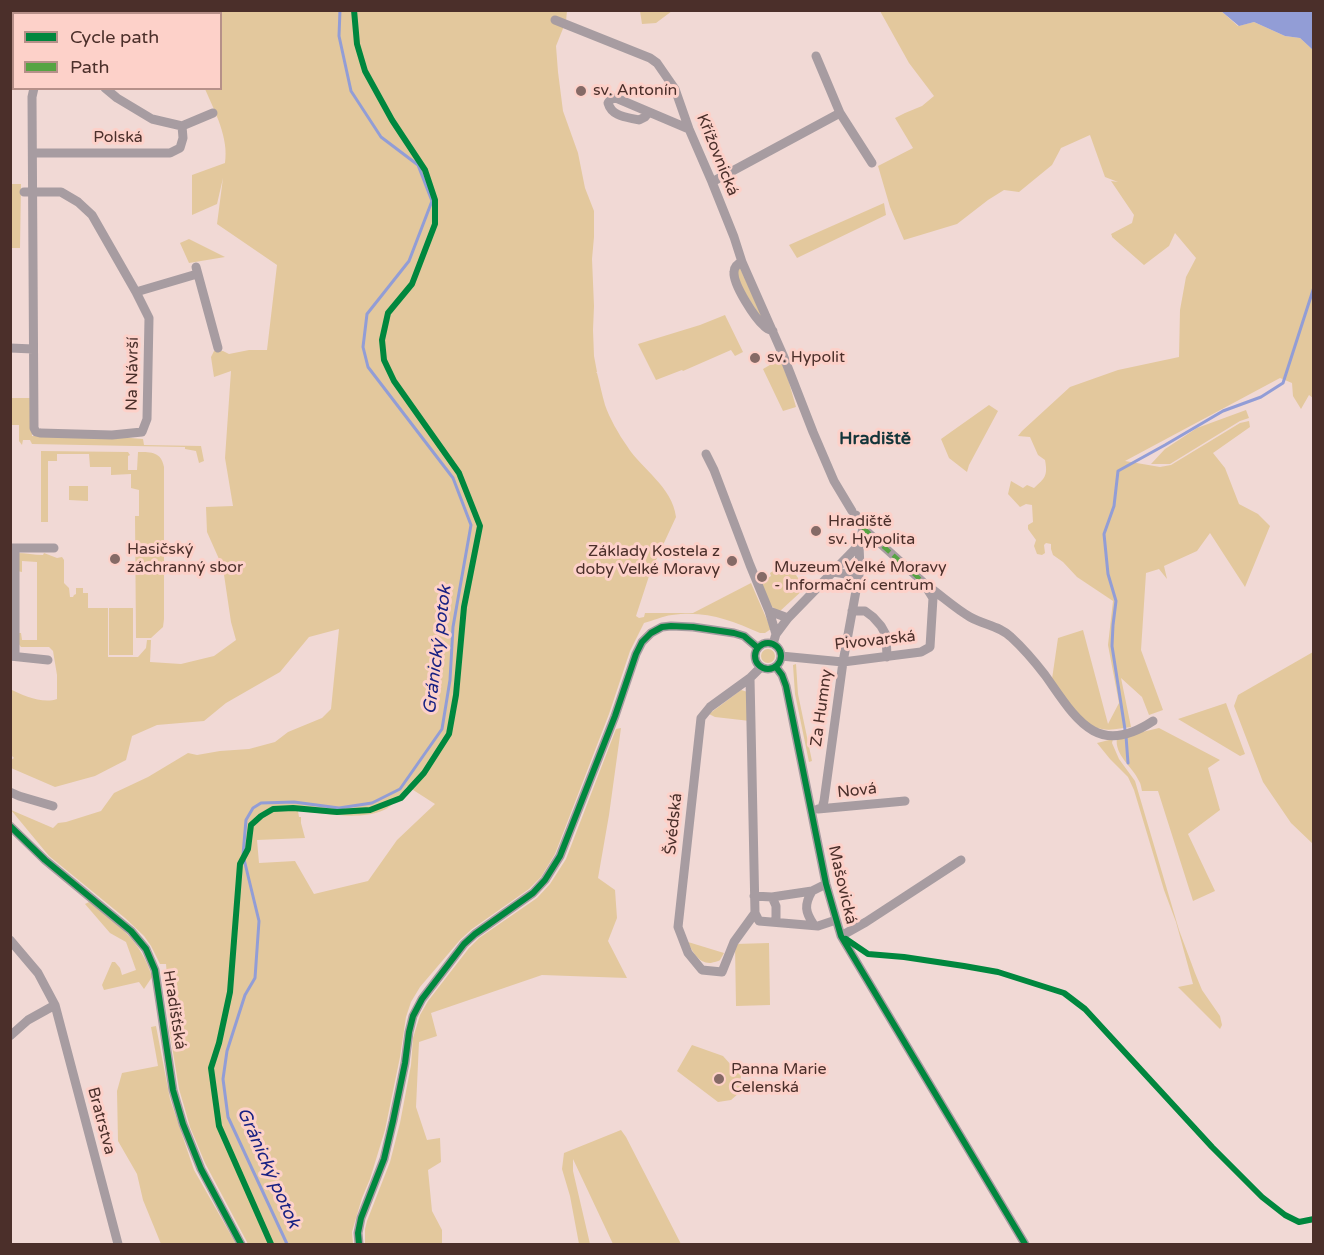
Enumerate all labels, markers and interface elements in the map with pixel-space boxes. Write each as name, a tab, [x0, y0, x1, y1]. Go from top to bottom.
legend	[12, 12, 222, 90]
text: Cycle path	[70, 26, 159, 48]
text: Path	[70, 56, 109, 78]
place label: sv. Antonín	[593, 81, 677, 101]
marker: sv. Antonín	[574, 84, 588, 98]
street label: Křížovnická	[692, 111, 742, 199]
street label: Polská	[93, 128, 143, 148]
street label: Na Návrší	[123, 337, 143, 411]
place label: sv. Hypolit	[767, 348, 845, 368]
marker: sv. Hypolit	[748, 351, 762, 365]
district label: Hradiště	[839, 428, 911, 450]
place label: Hradiště sv. Hypolita	[828, 512, 915, 550]
marker: Hradiště sv. Hypolita	[809, 524, 823, 538]
place label: Hasičský záchranný sbor	[127, 540, 243, 578]
place label: Základy Kostela z doby Velké Moravy	[575, 542, 720, 580]
marker: Hasičský záchranný sbor	[108, 552, 122, 566]
marker: Základy Kostela z doby Velké Moravy	[725, 554, 739, 568]
place label: Muzeum Velké Moravy - Informační centrum	[774, 558, 947, 596]
marker: Muzeum Velké Moravy - Informační centrum	[755, 570, 769, 584]
water label: Gránický potok	[419, 584, 457, 716]
street label: Pivovarská	[834, 627, 916, 655]
street label: Za Humny	[807, 668, 837, 748]
street label: Nová	[836, 779, 878, 803]
street label: Švédská	[661, 792, 687, 856]
street label: Mašovická	[824, 844, 860, 926]
street label: Hradišťská	[158, 969, 190, 1051]
place label: Panna Marie Celenská	[731, 1060, 827, 1098]
marker: Panna Marie Celenská	[712, 1072, 726, 1086]
street label: Bratrstva	[83, 1085, 119, 1157]
water label: Gránický potok	[232, 1104, 304, 1232]

